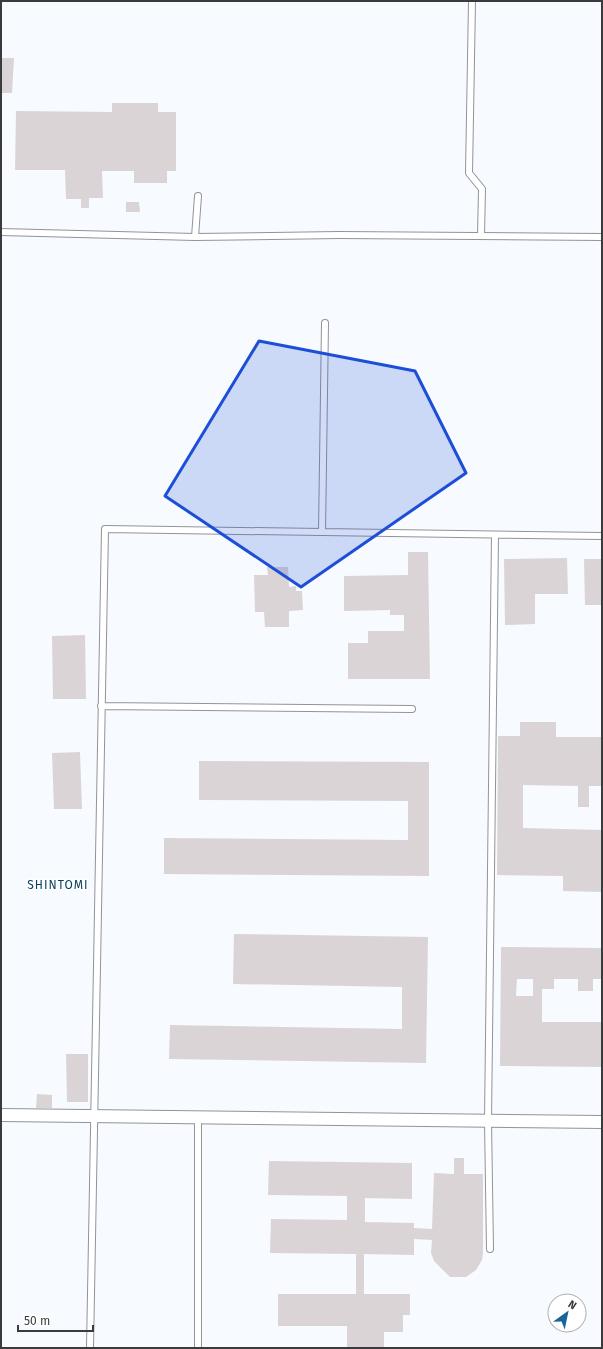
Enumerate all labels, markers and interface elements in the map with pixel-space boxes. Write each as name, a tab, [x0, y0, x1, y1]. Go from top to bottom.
district label: SHINTOMI	[27, 878, 89, 892]
north arrow	[547, 1293, 587, 1333]
text: N	[566, 1298, 579, 1312]
scale bar	[18, 1307, 93, 1333]
text: 50 m	[24, 1314, 50, 1328]

